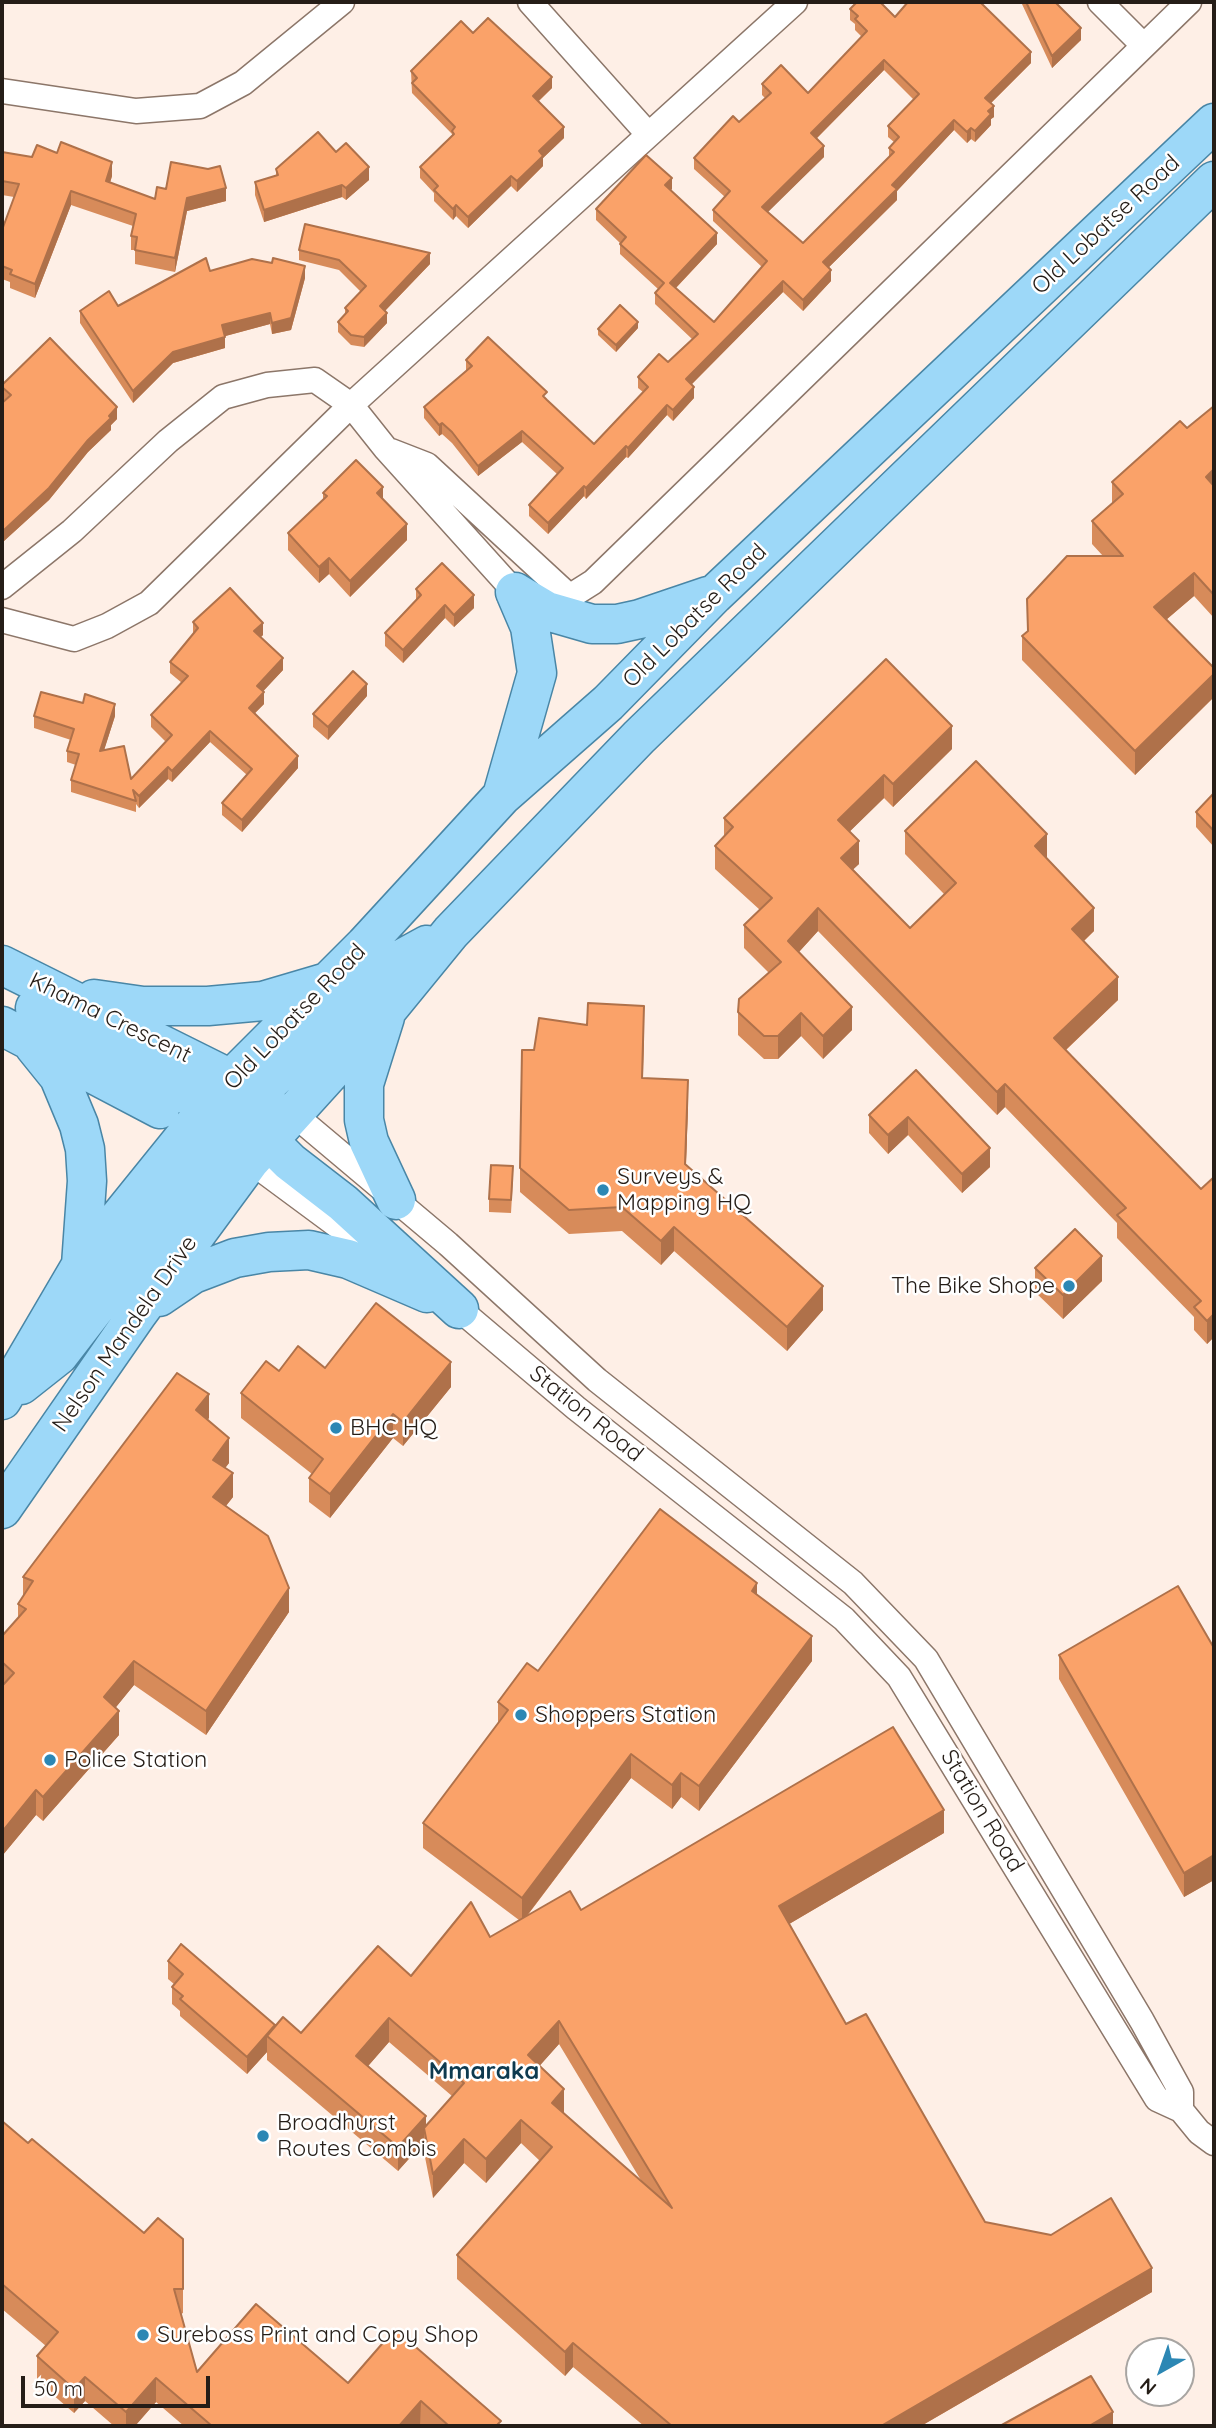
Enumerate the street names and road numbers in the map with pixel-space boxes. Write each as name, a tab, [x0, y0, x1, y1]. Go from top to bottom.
street label: Old Lobatse Road	[1026, 149, 1186, 301]
street label: Old Lobatse Road	[617, 538, 773, 694]
street label: Old Lobatse Road	[218, 938, 372, 1096]
street label: Khama Crescent	[24, 967, 196, 1069]
street label: Nelson Mandela Drive	[47, 1231, 203, 1437]
street label: Station Road	[524, 1360, 648, 1468]
street label: Station Road	[935, 1745, 1029, 1877]

